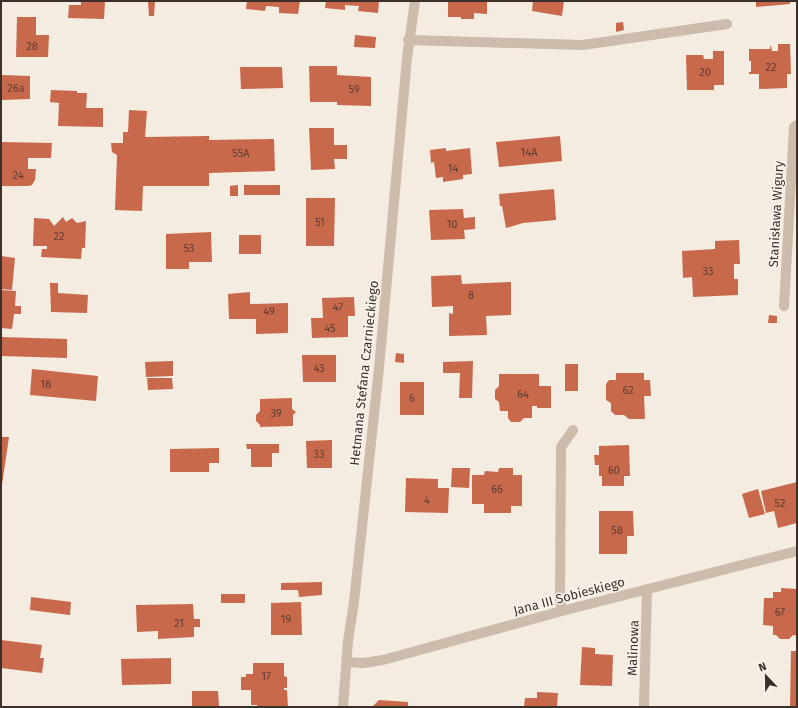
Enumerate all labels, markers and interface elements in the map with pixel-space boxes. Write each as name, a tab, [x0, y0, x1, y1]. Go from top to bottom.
house number: 28	[26, 40, 38, 53]
house number: 22	[766, 61, 776, 74]
house number: 20	[699, 66, 711, 79]
house number: 26a	[7, 82, 25, 95]
house number: 59	[348, 83, 360, 96]
house number: 14A	[521, 146, 538, 159]
house number: 55A	[232, 147, 250, 160]
street label: Stanisława Wigury	[766, 160, 786, 268]
house number: 14	[448, 162, 458, 175]
house number: 24	[13, 169, 24, 182]
house number: 51	[315, 216, 325, 229]
house number: 10	[447, 218, 457, 231]
house number: 22	[54, 230, 64, 243]
house number: 53	[184, 242, 194, 255]
house number: 33	[703, 265, 713, 278]
street label: Hetmana Stefana Czarnieckiego	[347, 280, 381, 466]
house number: 8	[468, 289, 474, 302]
house number: 47	[333, 301, 343, 314]
house number: 49	[263, 305, 275, 318]
house number: 45	[324, 322, 336, 335]
house number: 43	[313, 362, 325, 375]
house number: 18	[41, 378, 51, 391]
house number: 62	[622, 384, 634, 397]
house number: 64	[517, 388, 529, 401]
house number: 6	[409, 392, 415, 405]
house number: 39	[270, 407, 282, 420]
house number: 33	[314, 448, 324, 461]
house number: 60	[608, 464, 620, 477]
house number: 66	[491, 483, 503, 496]
house number: 4	[424, 494, 430, 507]
house number: 52	[775, 497, 785, 510]
house number: 58	[611, 524, 623, 537]
street label: Jana III Sobieskiego	[512, 574, 626, 618]
house number: 67	[775, 606, 785, 619]
house number: 19	[281, 613, 291, 626]
house number: 21	[174, 617, 184, 630]
street label: Malinowa	[625, 620, 641, 676]
north arrow	[746, 656, 786, 696]
text: N	[757, 660, 768, 675]
house number: 17	[261, 670, 271, 683]

